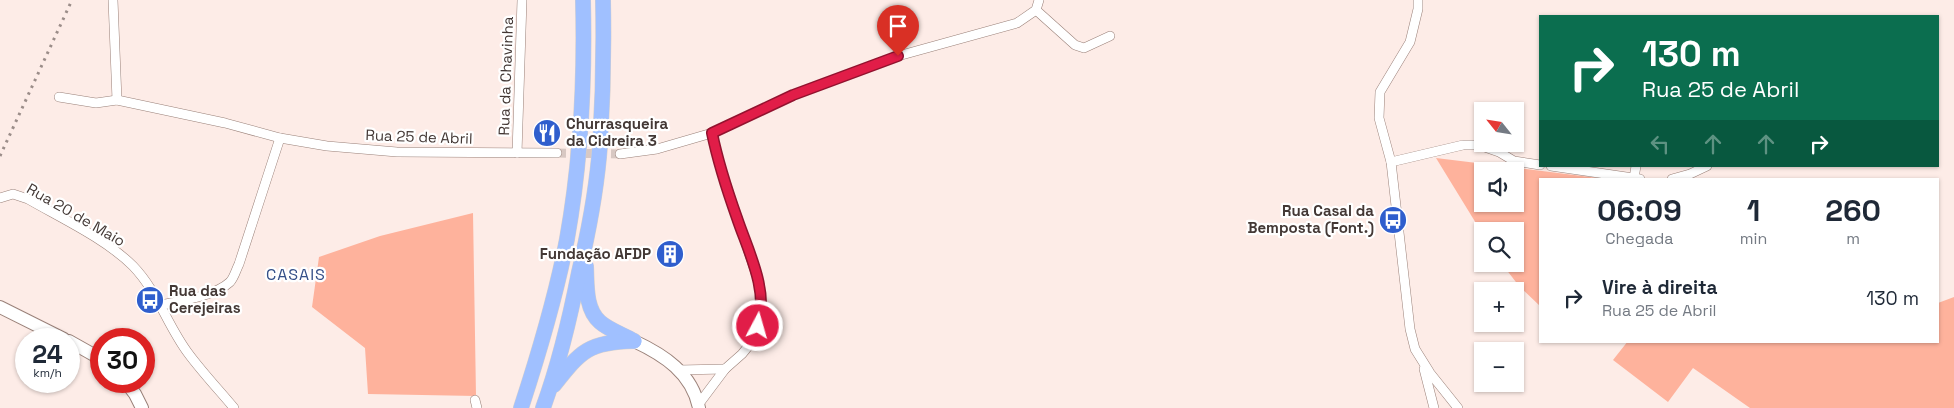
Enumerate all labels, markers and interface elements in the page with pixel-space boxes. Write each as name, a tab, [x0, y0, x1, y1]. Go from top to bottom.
pin	[877, 5, 919, 56]
icon: arrive	[884, 12, 912, 40]
street label: Rua da Chavinha	[494, 16, 517, 136]
text: 130 m	[1642, 32, 1741, 76]
icon: right	[1559, 35, 1624, 100]
text: Rua 25 de Abril	[1642, 75, 1799, 103]
north arrow	[1474, 102, 1524, 152]
map controls	[1474, 102, 1524, 392]
place label: Churrasqueira da Cidreira 3	[566, 114, 668, 150]
restaurant icon: Churrasqueira da Cidreira 3	[532, 118, 562, 148]
street label: Rua 25 de Abril	[365, 125, 473, 148]
icon: left	[1646, 130, 1674, 158]
icon: ahead	[1699, 130, 1727, 158]
icon: ahead	[1752, 130, 1780, 158]
icon: right	[1805, 130, 1833, 158]
button: sound	[1474, 162, 1524, 212]
street label: Rua 20 de Maio	[24, 179, 129, 250]
text: 06:09	[1597, 191, 1682, 230]
text: 1	[1747, 191, 1760, 230]
text: 260	[1825, 191, 1881, 230]
place label: Rua Casal da Bemposta (Font.)	[1248, 201, 1374, 237]
bus stop icon: Rua Casal da Bemposta (Font.)	[1378, 205, 1408, 235]
button: search	[1474, 222, 1524, 272]
text: Chegada	[1605, 228, 1674, 249]
text: min	[1740, 228, 1767, 249]
text: m	[1846, 228, 1860, 249]
building icon: Fundação AFDP	[655, 239, 685, 269]
place label: Fundação AFDP	[540, 244, 651, 263]
district label: CASAIS	[266, 264, 326, 285]
text: Vire à direita	[1602, 275, 1718, 300]
place label: Rua das Cerejeiras	[169, 281, 241, 317]
button: +	[1474, 282, 1524, 332]
icon: right	[1559, 284, 1587, 312]
bus stop icon: Rua das Cerejeiras	[135, 285, 165, 315]
text: 130 m	[1866, 286, 1919, 311]
position arrow	[731, 299, 783, 351]
text: Rua 25 de Abril	[1602, 300, 1716, 321]
speed limit sign: 30	[90, 328, 155, 393]
text: 24	[32, 338, 63, 370]
button: −	[1474, 342, 1524, 392]
text: km/h	[33, 365, 62, 381]

